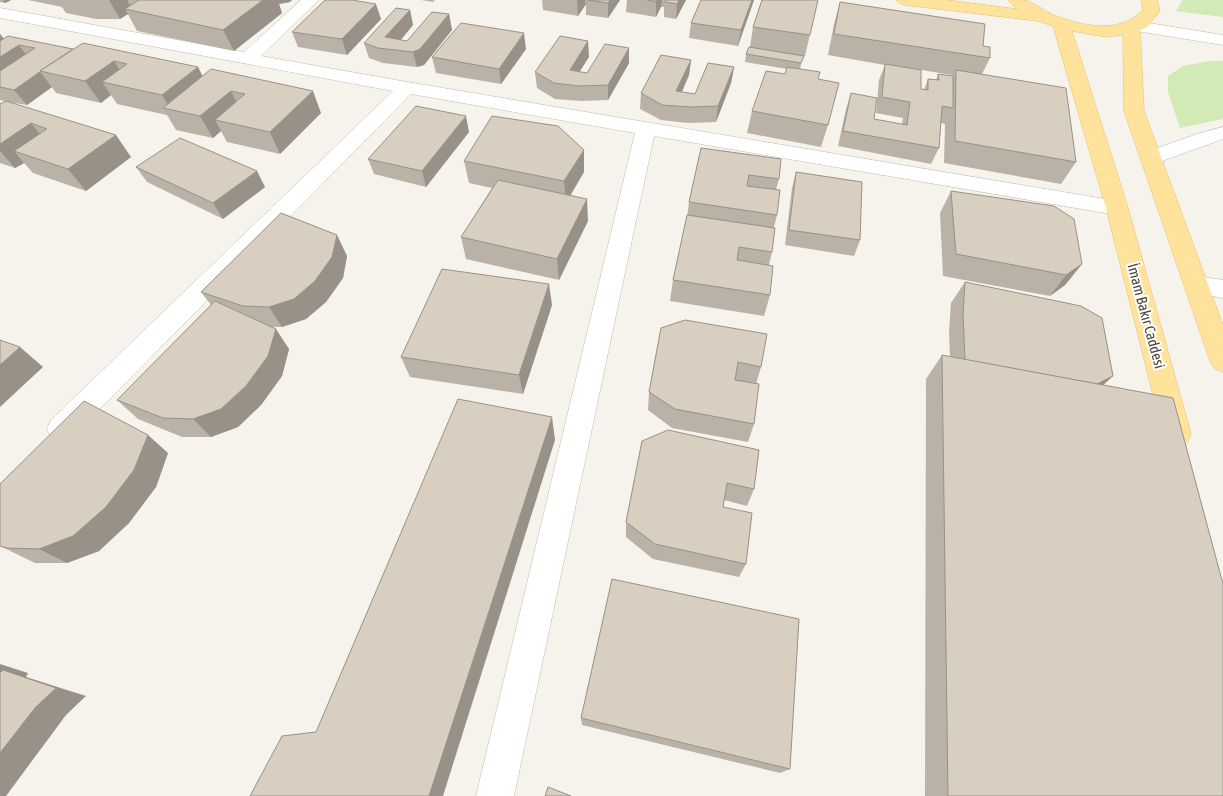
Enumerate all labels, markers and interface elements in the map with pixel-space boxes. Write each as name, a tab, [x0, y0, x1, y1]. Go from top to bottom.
street label: İmam Bakır Caddesi	[1124, 261, 1169, 370]

